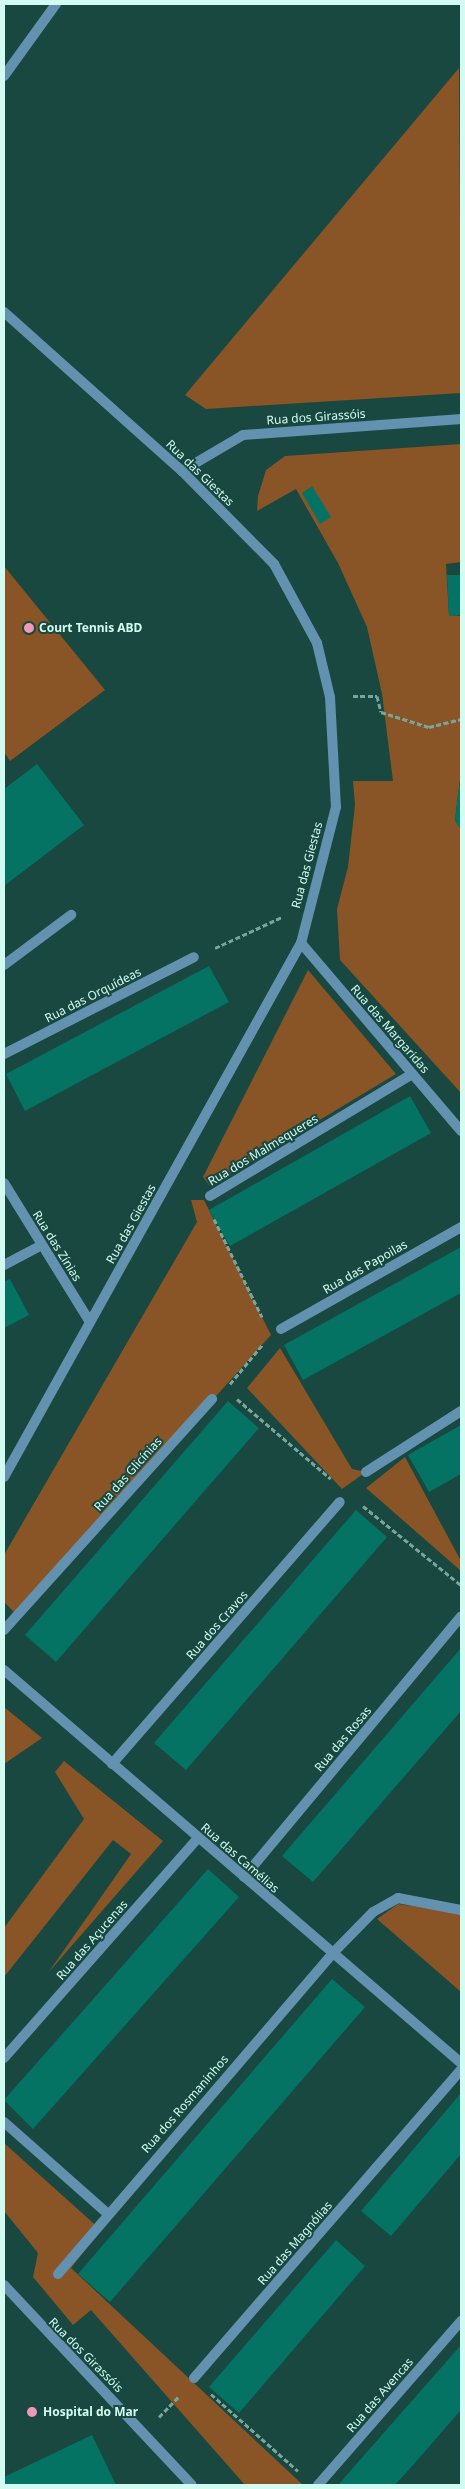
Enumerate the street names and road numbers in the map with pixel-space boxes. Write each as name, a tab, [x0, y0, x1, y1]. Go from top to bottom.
street label: Rua dos Girassóis	[266, 406, 366, 428]
street label: Rua das Giestas	[163, 437, 237, 509]
street label: Rua das Giestas	[289, 820, 325, 910]
street label: Rua das Orquídeas	[42, 964, 144, 1026]
street label: Rua das Margaridas	[348, 982, 432, 1076]
street label: Rua dos Malmequeres	[205, 1111, 321, 1189]
street label: Rua das Giestas	[103, 1182, 159, 1266]
street label: Rua das Zínias	[30, 1208, 84, 1284]
street label: Rua das Papoilas	[320, 1237, 410, 1297]
street label: Rua das Glicínias	[91, 1434, 165, 1514]
street label: Rua dos Cravos	[183, 1588, 251, 1662]
street label: Rua das Rosas	[312, 1703, 374, 1775]
street label: Rua das Camélias	[198, 1820, 282, 1896]
street label: Rua das Açucenas	[53, 1897, 131, 1983]
street label: Rua dos Rosmaninhos	[139, 2052, 231, 2156]
street label: Rua das Magnólias	[255, 2198, 335, 2288]
street label: Rua dos Girassóis	[46, 2315, 126, 2395]
street label: Rua das Avencas	[344, 2355, 416, 2435]

